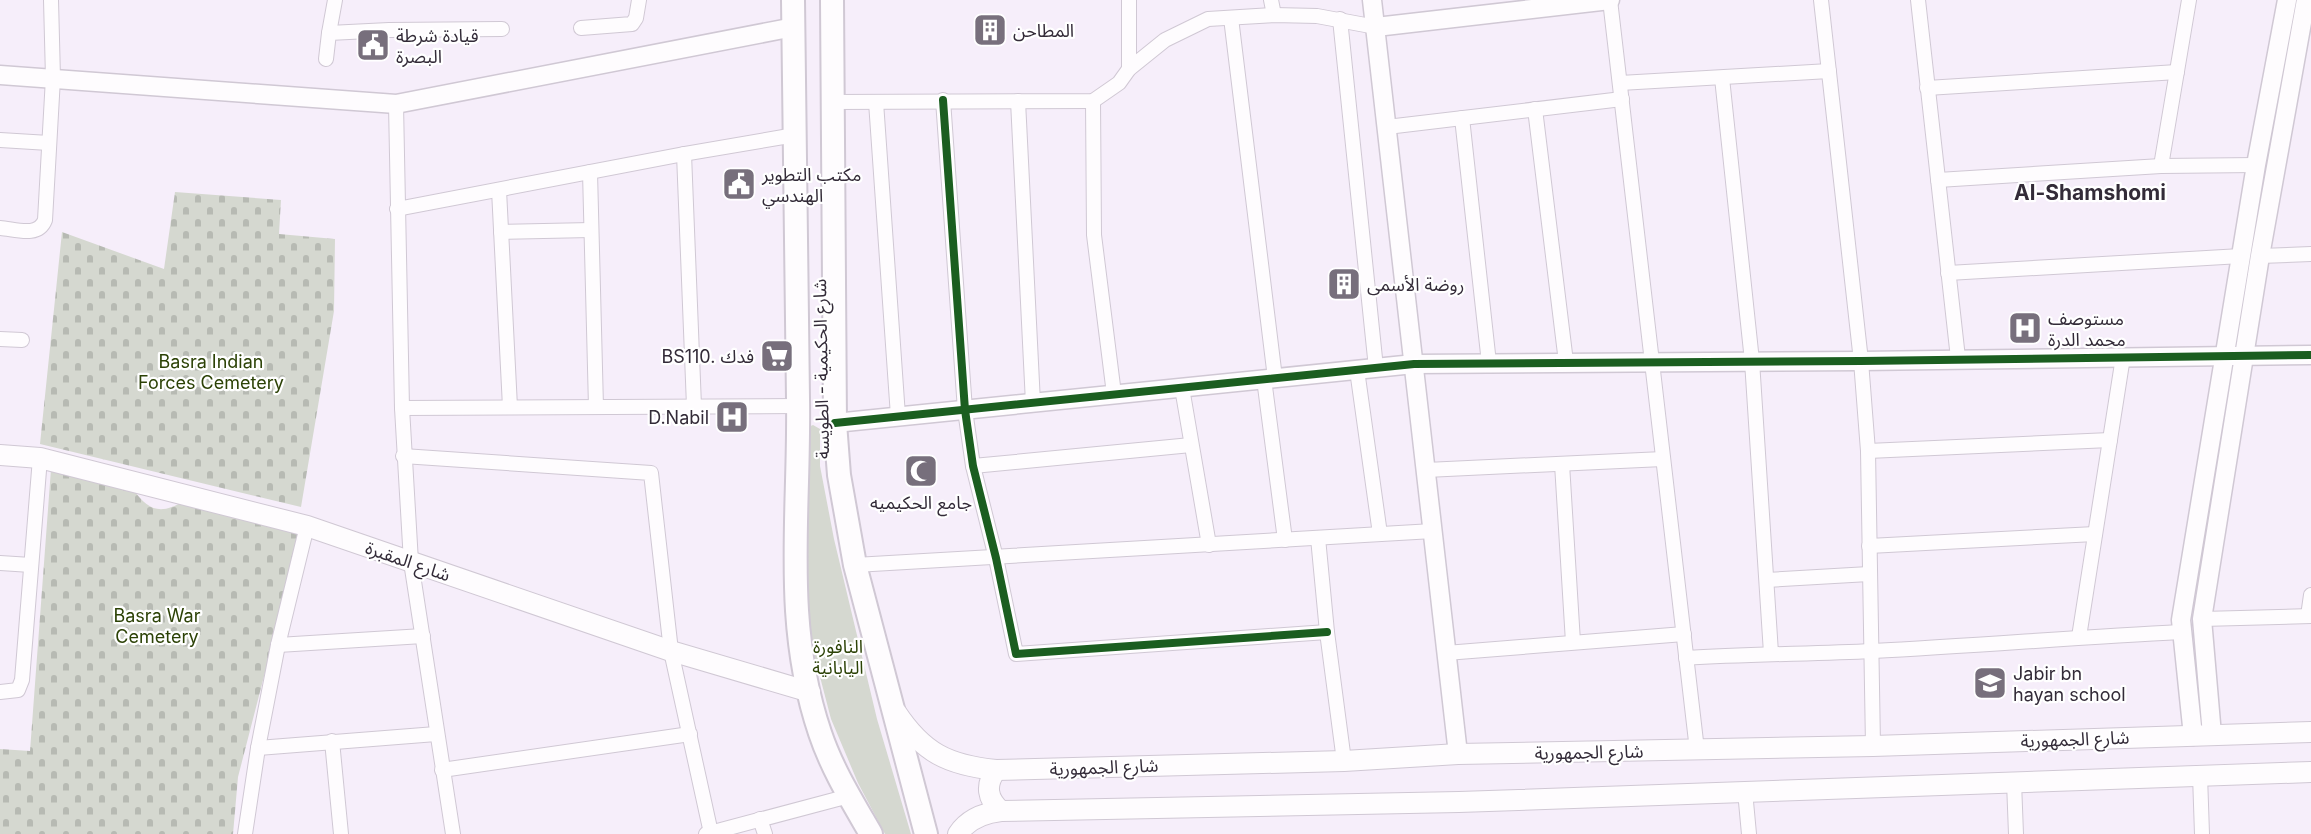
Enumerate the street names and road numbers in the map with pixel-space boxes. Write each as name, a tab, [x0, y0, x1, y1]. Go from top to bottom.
street label: شارع الحكيمية - الطويسة	[809, 279, 837, 459]
street label: شارع المقبرة	[362, 537, 453, 589]
street label: شارع الجمهورية	[2020, 727, 2130, 755]
street label: شارع الجمهورية	[1534, 741, 1644, 767]
street label: شارع الجمهورية	[1049, 755, 1159, 783]

